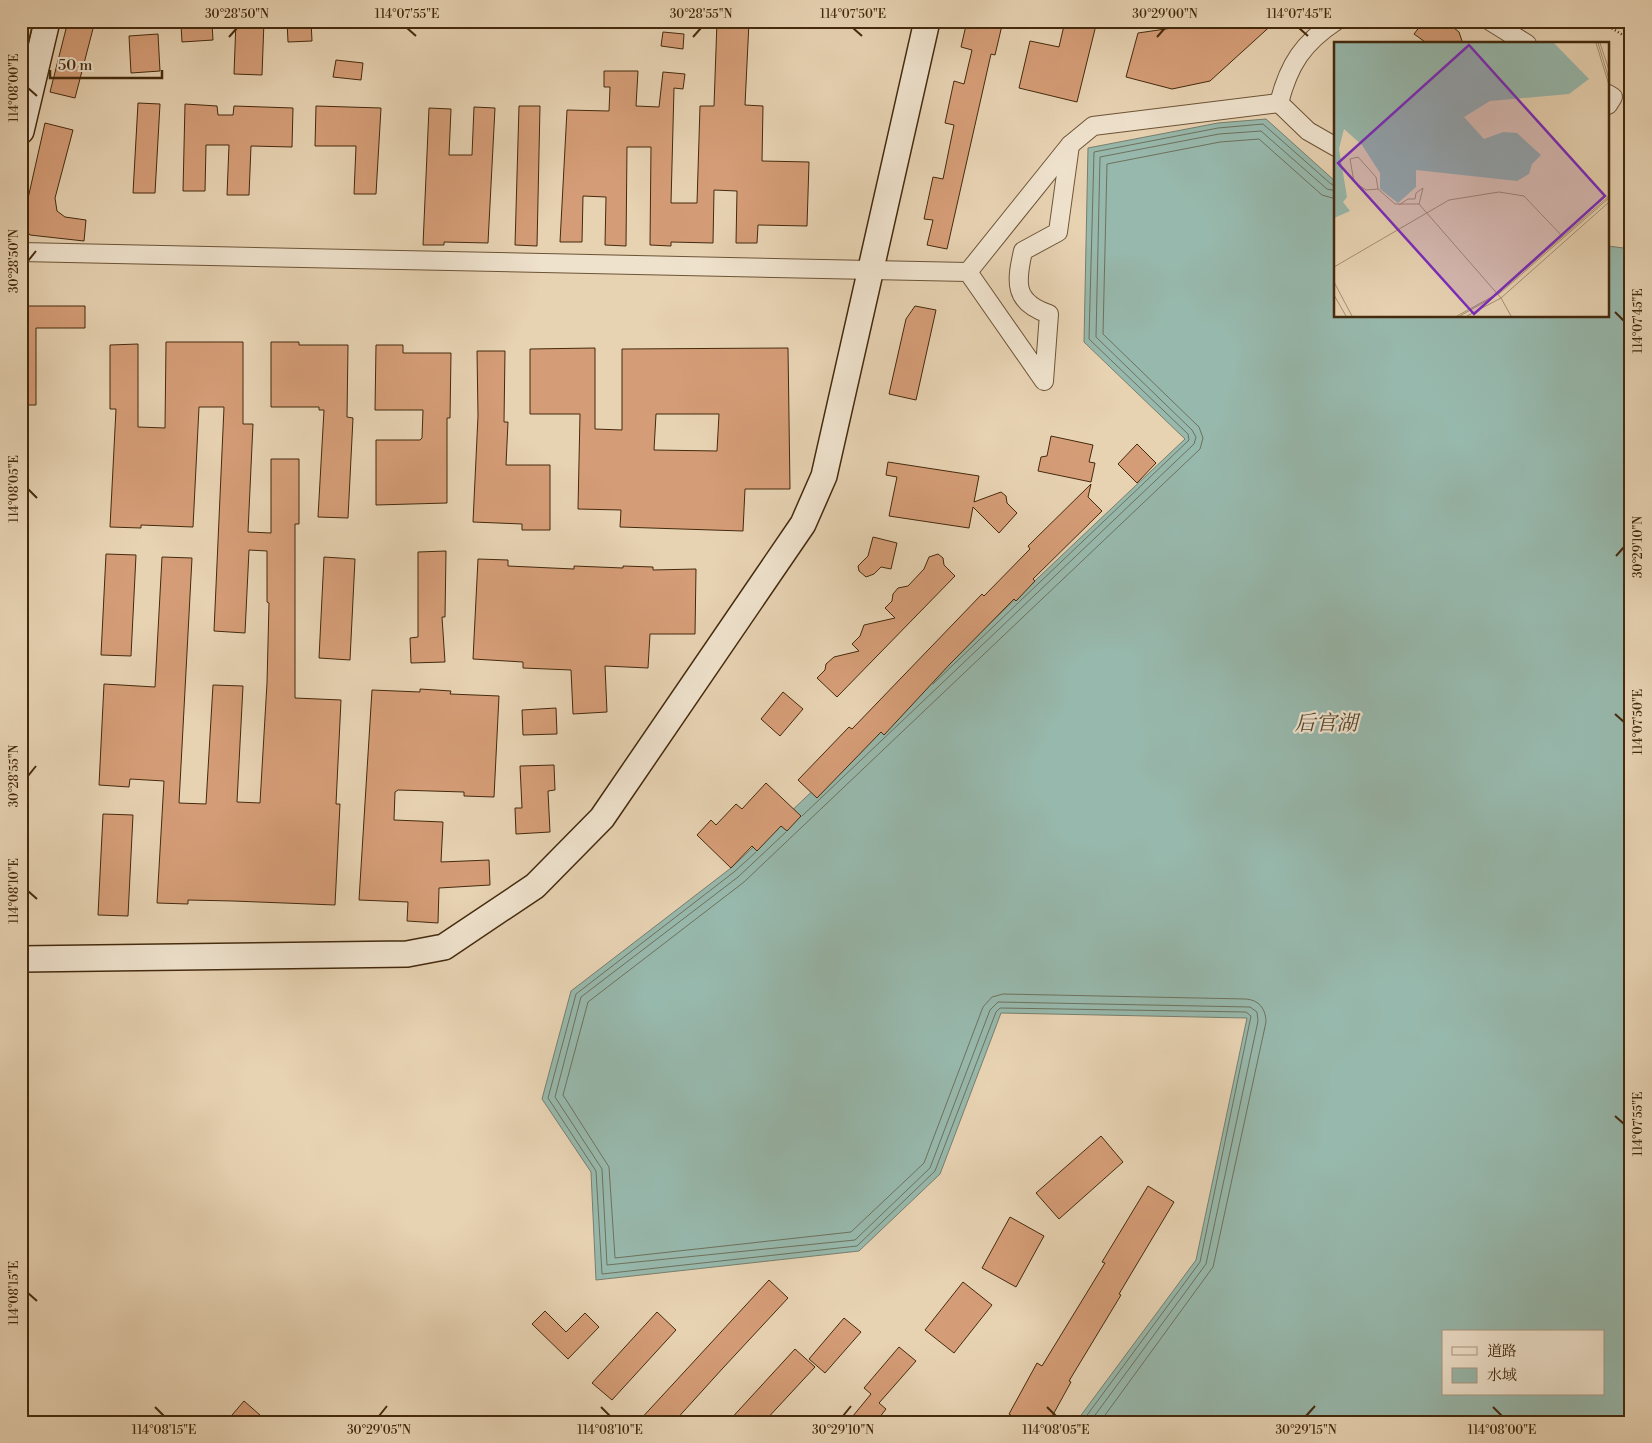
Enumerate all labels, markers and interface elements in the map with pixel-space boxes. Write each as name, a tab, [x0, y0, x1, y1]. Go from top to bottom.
text: 30°28'50"N	[205, 7, 269, 22]
text: 114°07'55"E	[375, 7, 439, 22]
text: 30°28'55"N	[670, 7, 732, 22]
text: 114°07'50"E	[820, 7, 886, 22]
text: 30°29'00"N	[1132, 7, 1198, 22]
text: 114°07'45"E	[1266, 7, 1332, 22]
inset map	[1334, 42, 1610, 318]
scale bar	[50, 48, 162, 80]
text: 114°08'00"E	[7, 54, 22, 122]
text: 50 m	[58, 56, 92, 75]
text: 30°28'50"N	[7, 229, 22, 293]
text: 114°07'45"E	[1631, 288, 1646, 354]
text: 114°08'05"E	[7, 455, 22, 523]
text: 30°29'10"N	[1631, 516, 1646, 578]
text: 114°07'50"E	[1631, 689, 1646, 755]
water label: 后官湖	[1295, 711, 1361, 737]
text: 30°28'55"N	[7, 745, 22, 807]
text: 114°08'10"E	[7, 858, 22, 924]
text: 114°07'55"E	[1631, 1092, 1646, 1156]
text: 114°08'15"E	[7, 1261, 22, 1325]
legend	[1442, 1330, 1604, 1396]
text: 道路	[1487, 1342, 1517, 1361]
text: 水域	[1487, 1366, 1517, 1385]
text: 114°08'15"E	[132, 1423, 196, 1438]
text: 30°29'05"N	[347, 1423, 411, 1438]
text: 114°08'10"E	[577, 1423, 643, 1438]
text: 30°29'10"N	[812, 1423, 874, 1438]
text: 114°08'05"E	[1022, 1423, 1090, 1438]
text: 30°29'15"N	[1275, 1423, 1337, 1438]
text: 114°08'00"E	[1468, 1423, 1536, 1438]

